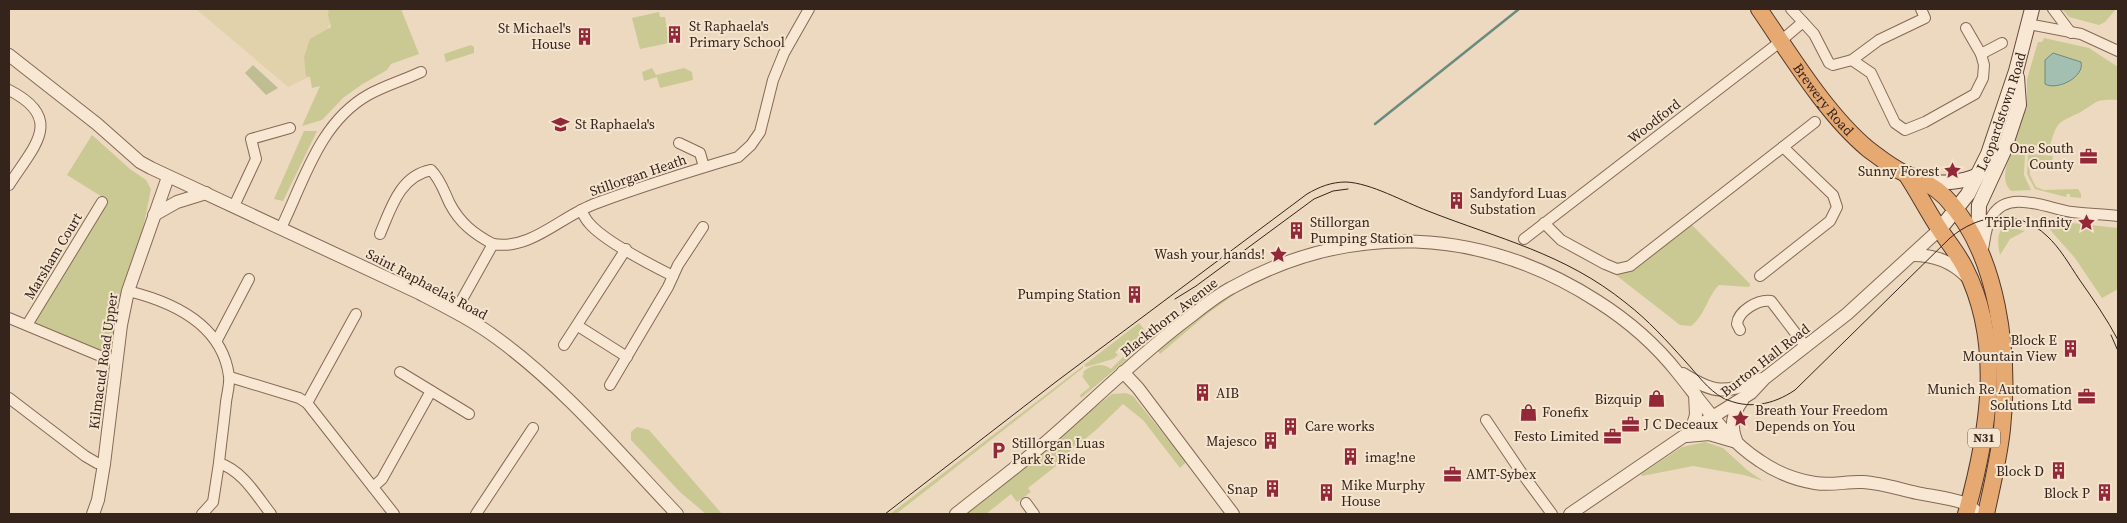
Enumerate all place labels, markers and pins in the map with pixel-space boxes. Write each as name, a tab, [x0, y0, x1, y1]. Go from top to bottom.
place label: St Raphaela's Primary School	[689, 16, 785, 52]
place label: St Michael's House	[498, 18, 571, 54]
building icon: St Raphaela's Primary School	[665, 24, 685, 44]
building icon: St Michael's House	[575, 26, 595, 46]
school or university icon: St Raphaela's	[551, 114, 571, 134]
place label: St Raphaela's	[575, 114, 655, 134]
place label: One South County	[2009, 138, 2075, 174]
office icon: One South County	[2078, 146, 2098, 166]
place label: Sunny Forest	[1858, 161, 1939, 181]
place icon: Sunny Forest	[1943, 161, 1963, 181]
place label: Sandyford Luas Substation	[1470, 183, 1566, 219]
building icon: Sandyford Luas Substation	[1446, 191, 1466, 211]
place label: Stillorgan Pumping Station	[1310, 212, 1414, 248]
place label: Triple Infinity	[1985, 212, 2073, 232]
place icon: Triple Infinity	[2076, 212, 2096, 232]
building icon: Stillorgan Pumping Station	[1286, 220, 1306, 240]
place label: Wash your hands!	[1154, 244, 1265, 264]
place icon: Wash your hands!	[1269, 244, 1289, 264]
place label: Pumping Station	[1017, 284, 1122, 304]
building icon: Pumping Station	[1125, 284, 1145, 304]
place label: Block E Mountain View	[1962, 330, 2057, 366]
building icon: Block E Mountain View	[2061, 338, 2081, 358]
place label: Munich Re Automation Solutions Ltd	[1927, 379, 2073, 415]
building icon: AIB	[1192, 383, 1212, 403]
place label: AIB	[1216, 383, 1239, 403]
office icon: Munich Re Automation Solutions Ltd	[2076, 387, 2096, 407]
place label: Bizquip	[1594, 389, 1642, 409]
shop icon: Bizquip	[1646, 389, 1666, 409]
place label: Breath Your Freedom Depends on You	[1755, 400, 1889, 436]
shop icon: Fonefix	[1518, 402, 1538, 422]
place label: Fonefix	[1542, 402, 1589, 422]
place icon: Breath Your Freedom Depends on You	[1731, 408, 1751, 428]
office icon: J C Deceaux	[1620, 414, 1640, 434]
place label: J C Deceaux	[1643, 414, 1719, 434]
building icon: Care works	[1281, 416, 1301, 436]
place label: Care works	[1305, 416, 1375, 436]
place label: Festo Limited	[1514, 426, 1599, 446]
office icon: Festo Limited	[1603, 426, 1623, 446]
place label: Majesco	[1206, 431, 1257, 451]
building icon: Majesco	[1261, 431, 1281, 451]
place label: Stillorgan Luas Park & Ride	[1012, 433, 1105, 469]
parking icon: Stillorgan Luas Park & Ride	[988, 441, 1008, 461]
building icon: imag!ne	[1341, 447, 1361, 467]
place label: imag!ne	[1365, 447, 1416, 467]
place label: Block D	[1996, 461, 2044, 481]
building icon: Block D	[2048, 461, 2068, 481]
office icon: AMT-Sybex	[1442, 464, 1462, 484]
place label: AMT-Sybex	[1466, 464, 1537, 484]
place label: Mike Murphy House	[1341, 475, 1426, 511]
place label: Snap	[1227, 479, 1258, 499]
building icon: Snap	[1262, 479, 1282, 499]
building icon: Mike Murphy House	[1317, 483, 1337, 503]
place label: Block P	[2044, 483, 2090, 503]
building icon: Block P	[2094, 483, 2114, 503]

